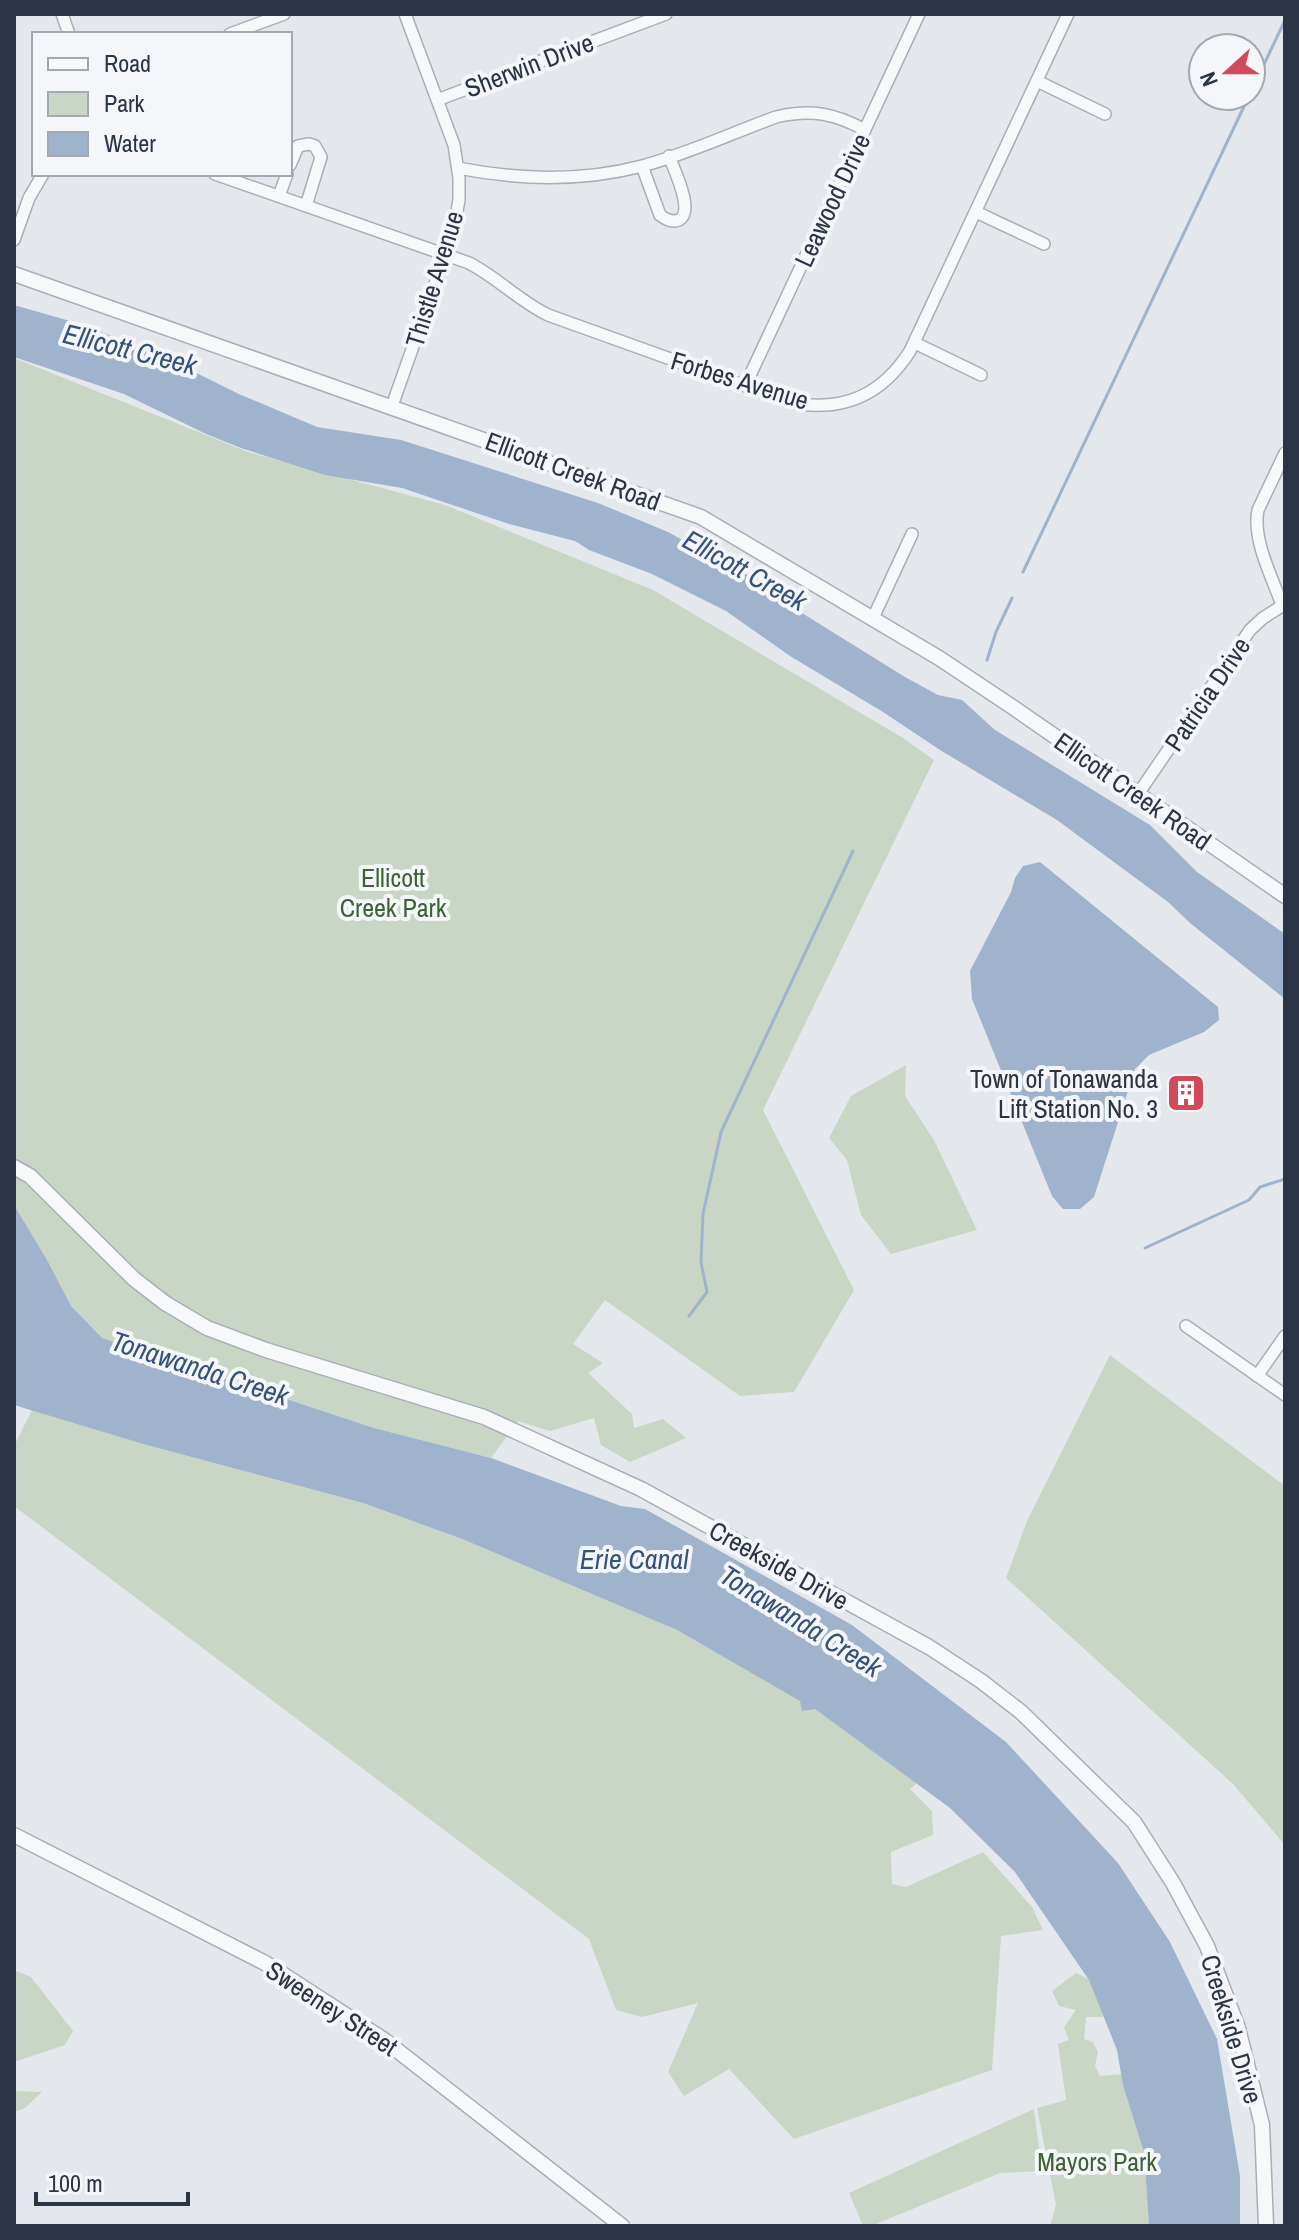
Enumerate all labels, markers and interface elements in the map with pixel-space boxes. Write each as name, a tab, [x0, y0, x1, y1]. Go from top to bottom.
street label: Sherwin Drive	[460, 24, 598, 106]
legend	[32, 32, 292, 176]
north arrow	[1187, 32, 1267, 112]
text: Road	[104, 47, 151, 79]
text: N	[1192, 68, 1225, 91]
text: Park	[104, 87, 145, 119]
text: Water	[104, 127, 156, 159]
street label: Leawood Drive	[786, 128, 878, 272]
street label: Thistle Avenue	[397, 207, 471, 351]
water label: Ellicott Creek	[59, 314, 202, 384]
street label: Forbes Avenue	[667, 343, 813, 417]
street label: Ellicott Creek Road	[481, 423, 665, 519]
water label: Ellicott Creek	[676, 520, 815, 620]
street label: Patricia Drive	[1156, 630, 1258, 758]
street label: Ellicott Creek Road	[1048, 724, 1218, 858]
park label: Ellicott Creek Park	[340, 860, 447, 925]
place label: Town of Tonawanda Lift Station No. 3	[970, 1061, 1158, 1126]
building icon: Town of Tonawanda Lift Station No. 3	[1165, 1072, 1207, 1114]
water label: Tonawanda Creek	[106, 1321, 295, 1415]
street label: Creekside Drive	[703, 1512, 855, 1618]
water label: Erie Canal	[580, 1540, 689, 1578]
water label: Tonawanda Creek	[713, 1556, 891, 1687]
street label: Creekside Drive	[1193, 1950, 1271, 2108]
street label: Sweeney Street	[259, 1952, 405, 2064]
park label: Mayors Park	[1037, 2144, 1157, 2179]
scale bar	[36, 2156, 188, 2206]
text: 100 m	[48, 2167, 103, 2199]

